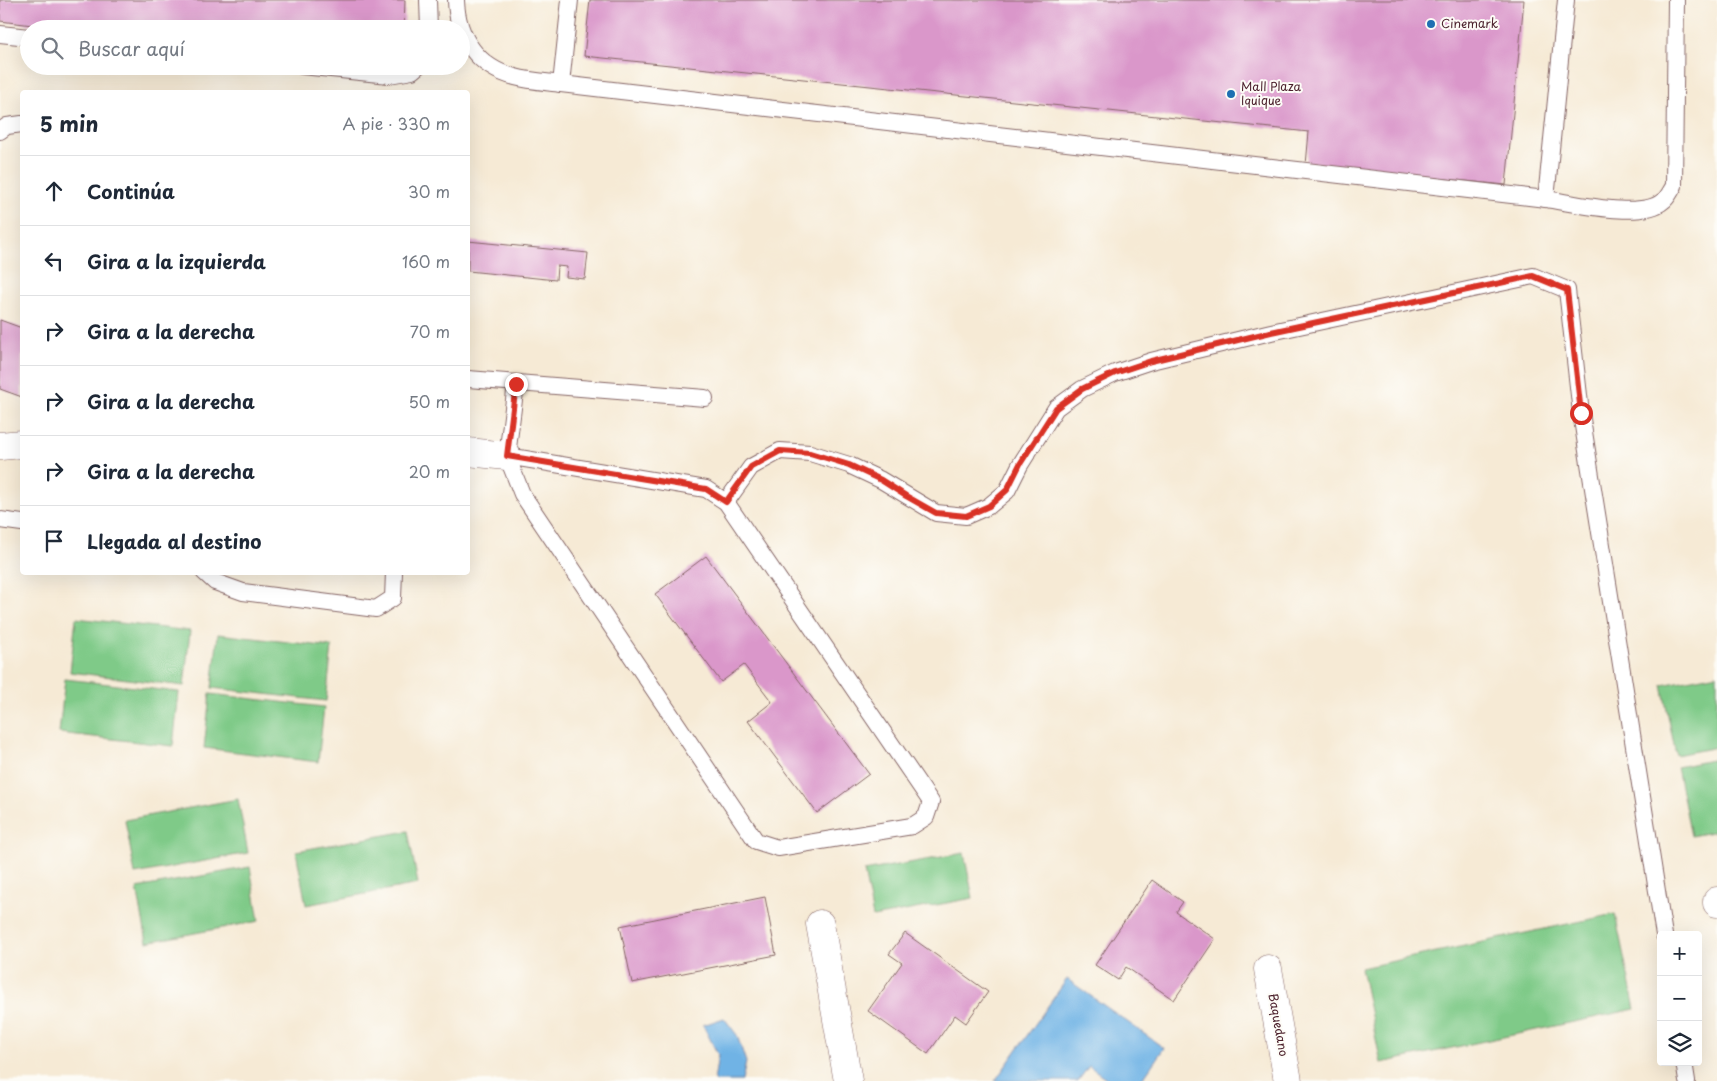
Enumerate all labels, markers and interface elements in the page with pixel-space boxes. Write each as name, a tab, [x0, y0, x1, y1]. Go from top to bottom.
place label: Cinemark	[1441, 14, 1498, 32]
marker: Cinemark	[1425, 18, 1437, 30]
search box	[20, 20, 470, 75]
icon: search	[38, 34, 66, 62]
text: Buscar aquí	[78, 34, 185, 62]
place label: Mall Plaza Iquique	[1241, 77, 1302, 109]
marker: Mall Plaza Iquique	[1225, 88, 1237, 100]
text: 5 min	[40, 107, 98, 139]
text: A pie · 330 m	[342, 111, 450, 135]
icon: ahead	[40, 177, 68, 205]
text: Continúa	[87, 177, 175, 205]
text: 30 m	[408, 179, 450, 203]
icon: left	[40, 247, 68, 275]
text: Gira a la izquierda	[87, 247, 266, 275]
text: 160 m	[402, 249, 450, 273]
icon: right	[40, 317, 68, 345]
text: Gira a la derecha	[87, 317, 255, 345]
text: 70 m	[410, 319, 450, 343]
route end	[505, 373, 528, 396]
icon: right	[40, 387, 68, 415]
text: Gira a la derecha	[87, 387, 255, 415]
text: 50 m	[409, 389, 450, 413]
route start	[1570, 402, 1593, 425]
icon: right	[40, 457, 68, 485]
text: Gira a la derecha	[87, 457, 255, 485]
text: 20 m	[409, 459, 450, 483]
icon: arrive	[40, 527, 68, 555]
text: Llegada al destino	[87, 527, 261, 555]
map controls	[1657, 931, 1702, 1066]
button: +	[1657, 931, 1702, 976]
button: −	[1657, 976, 1702, 1021]
street label: Baquedano	[1265, 992, 1293, 1058]
button: layers	[1657, 1021, 1702, 1066]

